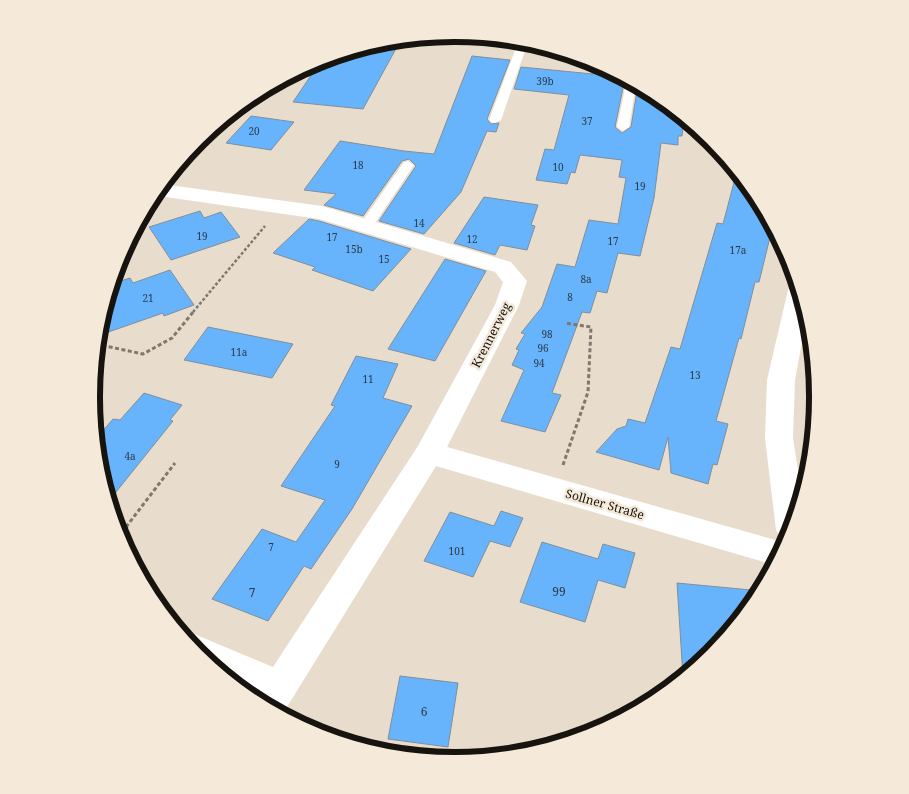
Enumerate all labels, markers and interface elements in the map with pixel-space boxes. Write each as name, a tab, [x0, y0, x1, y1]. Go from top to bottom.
house number: 39b	[536, 74, 554, 88]
house number: 37	[581, 114, 593, 128]
house number: 20	[248, 124, 260, 138]
house number: 18	[352, 158, 364, 172]
house number: 10	[552, 160, 564, 174]
house number: 19	[634, 179, 646, 193]
house number: 14	[413, 216, 425, 230]
house number: 19	[196, 229, 208, 243]
house number: 17	[326, 230, 338, 244]
house number: 12	[466, 232, 478, 246]
house number: 17	[607, 234, 619, 248]
house number: 15b	[345, 242, 363, 256]
house number: 17a	[730, 243, 747, 257]
house number: 15	[378, 252, 390, 266]
house number: 8a	[580, 272, 592, 286]
house number: 8	[567, 290, 573, 304]
house number: 21	[142, 291, 154, 305]
street label: Krennerweg	[467, 299, 515, 371]
house number: 98	[541, 327, 553, 341]
house number: 96	[537, 341, 549, 355]
house number: 11a	[231, 345, 248, 359]
house number: 94	[533, 356, 545, 370]
house number: 13	[689, 368, 701, 382]
house number: 11	[362, 372, 374, 386]
house number: 4a	[124, 449, 136, 463]
house number: 9	[334, 457, 340, 471]
street label: Sollner Straße	[564, 485, 646, 523]
house number: 7	[268, 540, 274, 554]
house number: 101	[449, 544, 465, 558]
house number: 99	[552, 583, 566, 600]
house number: 7	[249, 584, 256, 601]
house number: 6	[421, 703, 428, 720]

